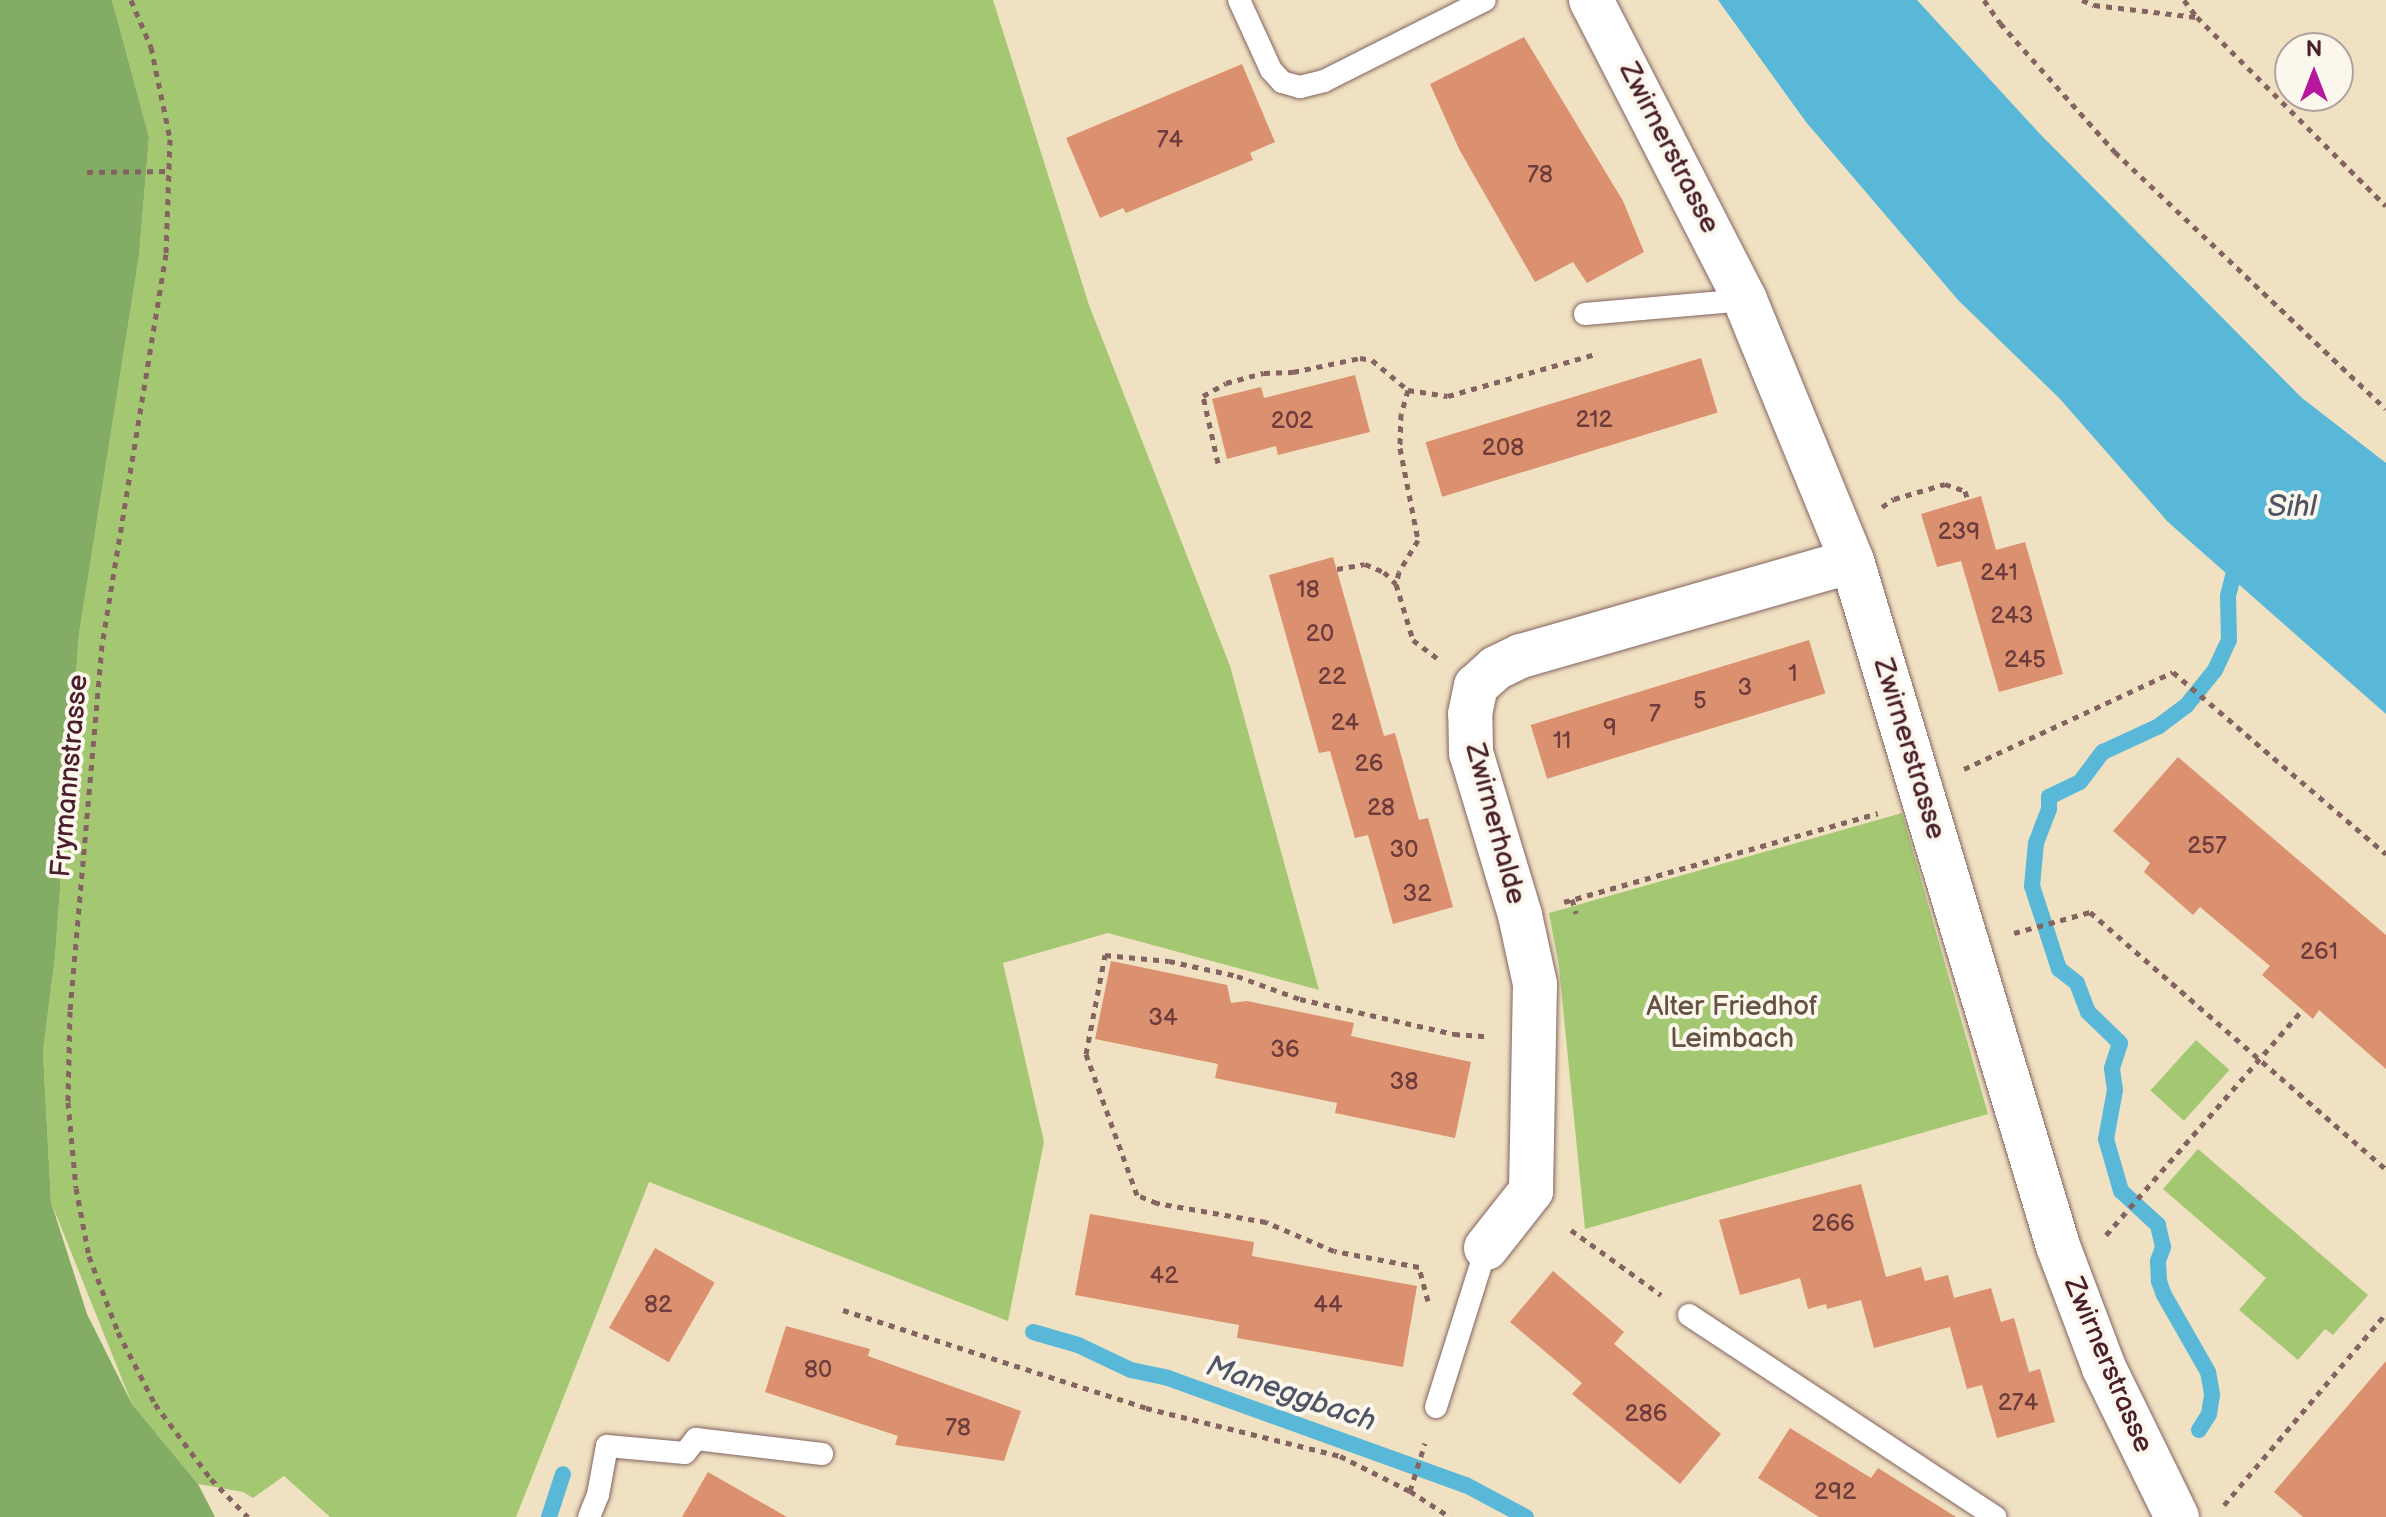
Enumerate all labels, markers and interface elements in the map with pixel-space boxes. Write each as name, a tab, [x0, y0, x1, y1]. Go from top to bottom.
north arrow	[2274, 32, 2354, 112]
text: N	[2306, 36, 2322, 63]
street label: Zwirnerstrasse	[1612, 57, 1726, 239]
house number: 74	[1157, 126, 1183, 154]
house number: 78	[1527, 161, 1553, 189]
house number: 212	[1575, 406, 1613, 434]
house number: 202	[1271, 407, 1313, 435]
house number: 208	[1482, 434, 1524, 462]
water label: Sihl	[2267, 489, 2317, 525]
house number: 239	[1938, 518, 1980, 546]
house number: 241	[1980, 559, 2018, 587]
house number: 18	[1296, 576, 1320, 604]
house number: 243	[1990, 602, 2034, 630]
house number: 20	[1306, 620, 1334, 648]
house number: 245	[2004, 646, 2046, 674]
street label: Zwirnerstrasse	[1866, 655, 1952, 843]
house number: 1	[1788, 660, 1798, 688]
house number: 22	[1318, 663, 1346, 691]
street label: Frymannstrasse	[44, 673, 96, 879]
house number: 3	[1738, 674, 1752, 702]
house number: 5	[1693, 687, 1707, 715]
house number: 7	[1649, 700, 1661, 728]
house number: 24	[1331, 709, 1359, 737]
house number: 9	[1603, 714, 1617, 742]
house number: 11	[1553, 727, 1571, 755]
street label: Zwirnerhalde	[1457, 740, 1533, 908]
house number: 26	[1355, 750, 1383, 778]
house number: 28	[1367, 794, 1395, 822]
house number: 257	[2187, 832, 2227, 860]
house number: 30	[1390, 836, 1418, 864]
house number: 32	[1403, 880, 1431, 908]
house number: 261	[2300, 938, 2338, 966]
park label: Alter Friedhof Leimbach	[1646, 990, 1818, 1056]
house number: 34	[1148, 1004, 1178, 1032]
house number: 36	[1270, 1036, 1300, 1064]
house number: 38	[1390, 1068, 1418, 1096]
house number: 266	[1811, 1210, 1855, 1238]
house number: 42	[1150, 1262, 1178, 1290]
street label: Zwirnerstrasse	[2056, 1272, 2160, 1458]
house number: 82	[644, 1291, 672, 1319]
house number: 44	[1313, 1291, 1343, 1319]
water label: Maneggbach	[1201, 1348, 1381, 1440]
house number: 80	[804, 1356, 832, 1384]
house number: 274	[1998, 1389, 2038, 1417]
house number: 286	[1625, 1400, 1667, 1428]
house number: 78	[945, 1414, 971, 1442]
house number: 292	[1814, 1478, 1856, 1506]

